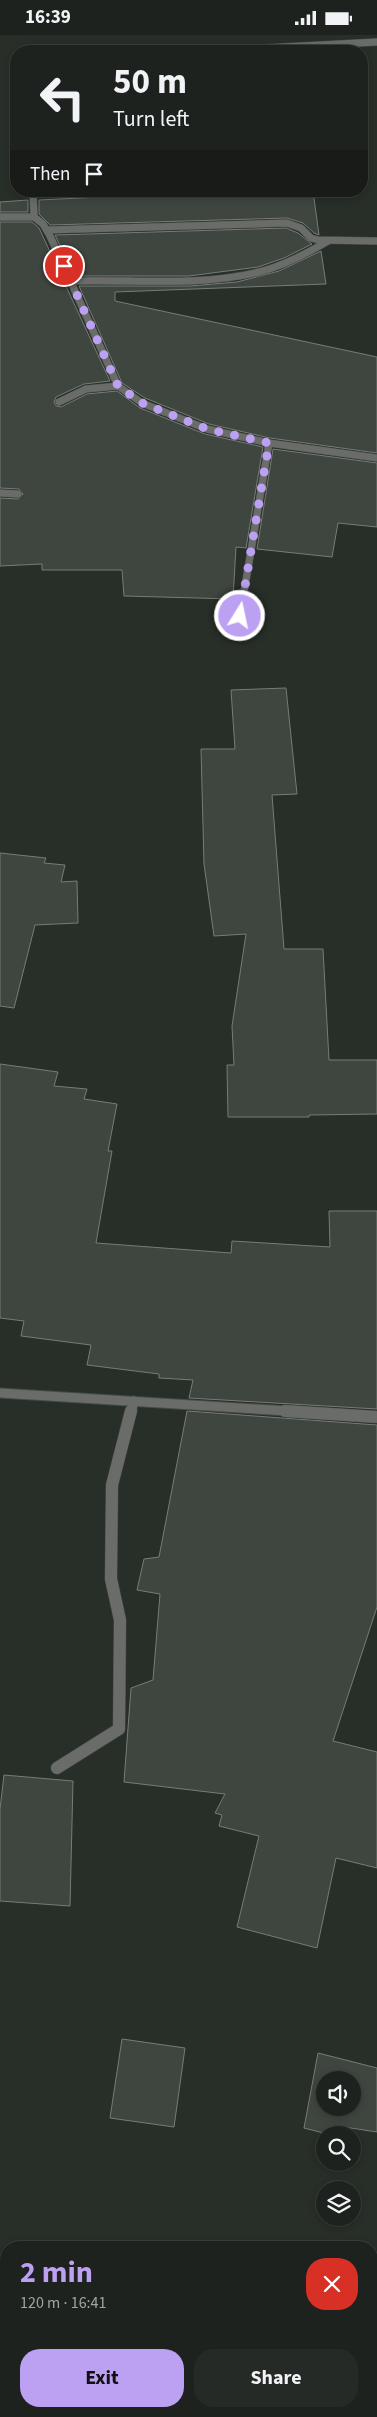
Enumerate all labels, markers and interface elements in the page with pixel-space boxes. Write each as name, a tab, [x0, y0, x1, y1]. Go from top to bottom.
text: 16:39	[25, 4, 71, 31]
text: 50 m	[113, 57, 187, 107]
icon: left	[30, 65, 95, 130]
text: Turn left	[113, 103, 189, 135]
icon: arrive	[80, 160, 108, 188]
text: Then	[30, 161, 70, 188]
pin	[43, 245, 85, 287]
icon: arrive	[50, 252, 78, 280]
position arrow	[213, 589, 265, 641]
map controls	[316, 2071, 361, 2226]
button: sound	[316, 2071, 361, 2116]
button: search	[316, 2126, 361, 2171]
button: layers	[316, 2181, 361, 2226]
text: 2 min	[20, 2251, 93, 2294]
button: close	[306, 2258, 358, 2310]
text: 120 m · 16:41	[20, 2292, 107, 2314]
button: Exit	[20, 2349, 184, 2407]
button: Share	[194, 2349, 358, 2407]

